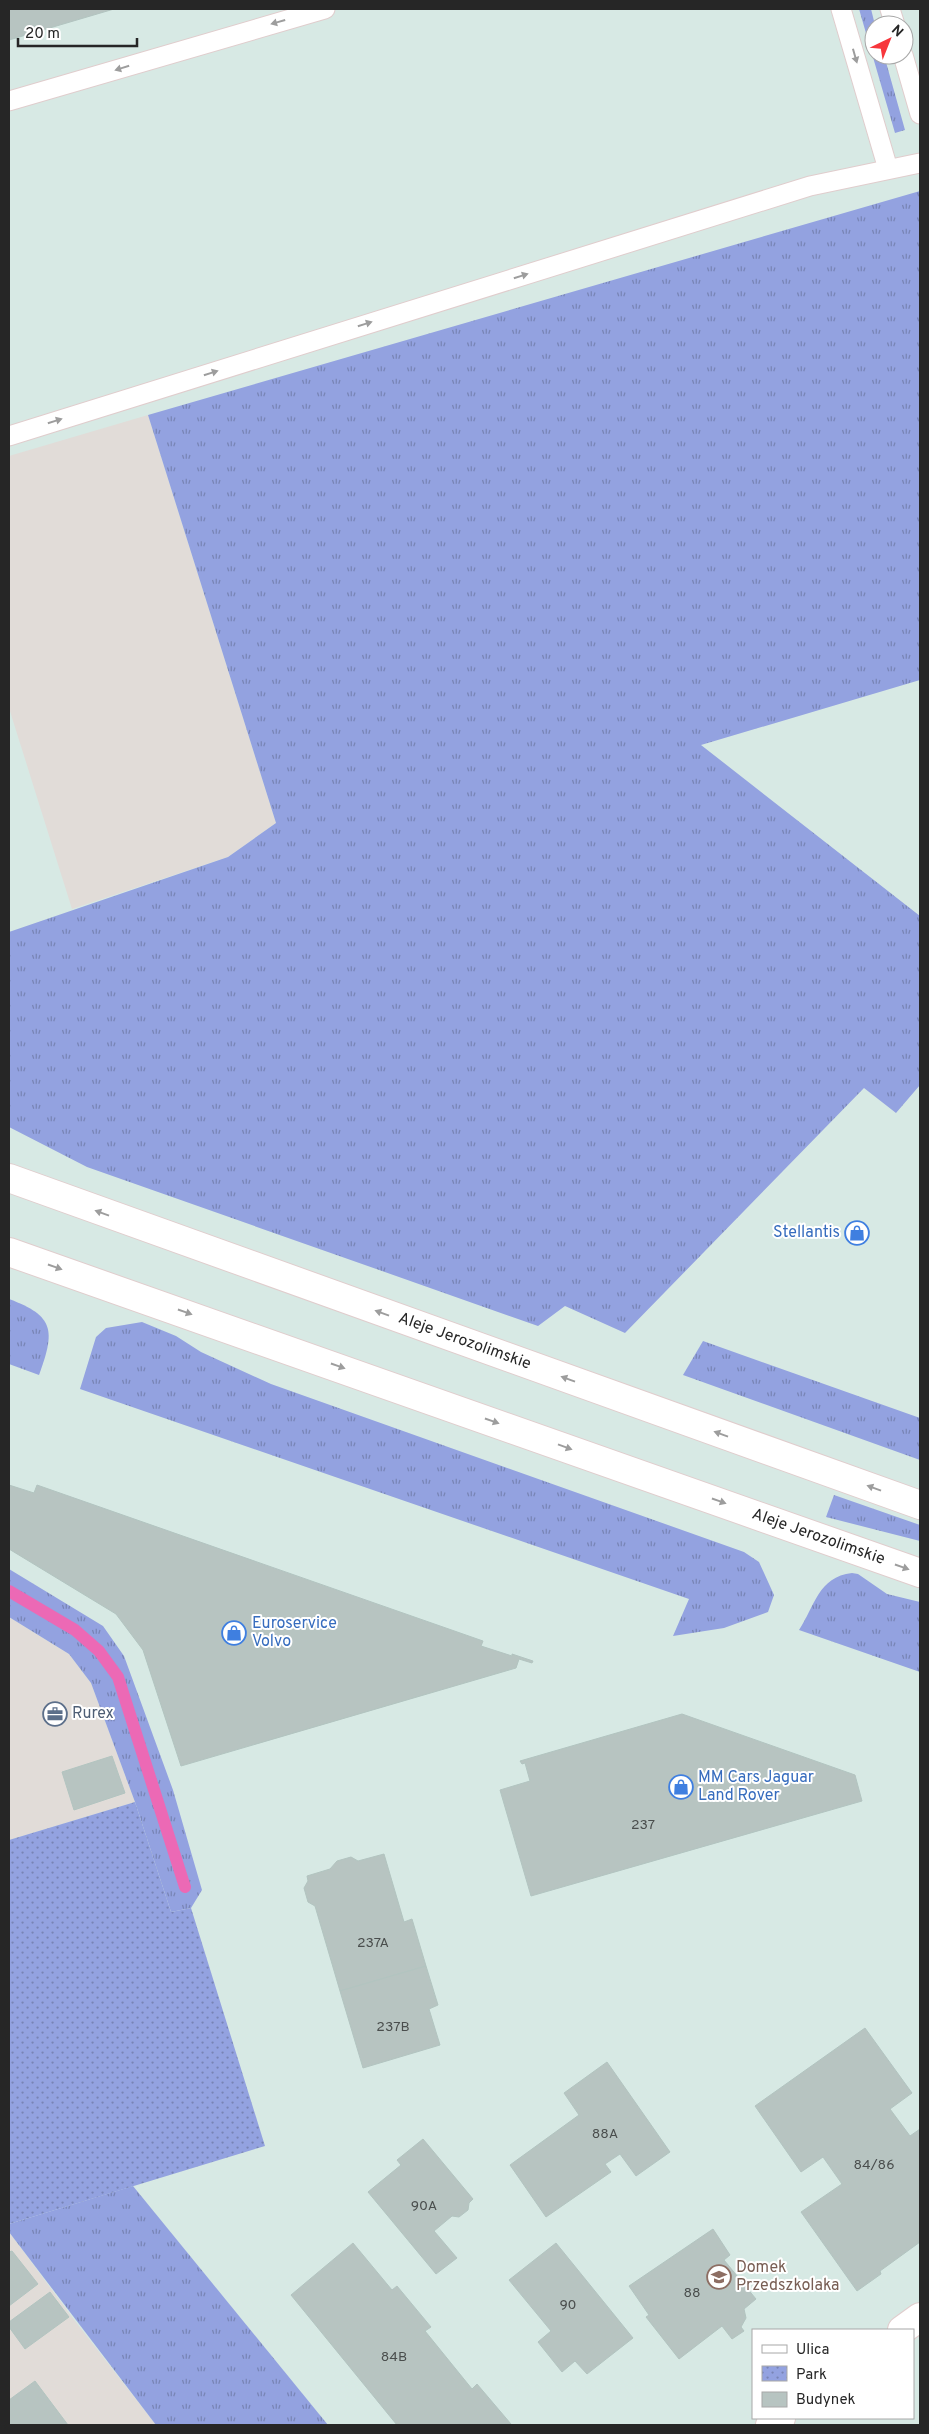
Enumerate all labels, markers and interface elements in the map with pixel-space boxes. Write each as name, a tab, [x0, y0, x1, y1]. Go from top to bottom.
scale bar	[18, 15, 136, 47]
north arrow	[864, 15, 914, 65]
one-way arrow	[270, 19, 285, 27]
text: N	[887, 22, 906, 41]
text: 20 m	[25, 25, 60, 44]
one-way arrow	[852, 48, 860, 63]
one-way arrow	[114, 65, 129, 73]
one-way arrow	[513, 272, 528, 279]
one-way arrow	[358, 320, 373, 328]
one-way arrow	[203, 369, 218, 377]
one-way arrow	[48, 417, 63, 425]
one-way arrow	[94, 1209, 109, 1217]
shop icon: Stellantis	[844, 1220, 870, 1246]
place label: Stellantis	[773, 1223, 840, 1243]
one-way arrow	[48, 1264, 63, 1272]
one-way arrow	[178, 1308, 193, 1316]
one-way arrow	[374, 1309, 389, 1317]
street label: Aleje Jerozolimskie	[395, 1309, 534, 1375]
one-way arrow	[331, 1363, 346, 1371]
one-way arrow	[560, 1375, 575, 1383]
one-way arrow	[484, 1418, 499, 1425]
one-way arrow	[713, 1430, 728, 1438]
one-way arrow	[558, 1444, 573, 1451]
one-way arrow	[867, 1484, 882, 1491]
one-way arrow	[711, 1498, 726, 1505]
street label: Aleje Jerozolimskie	[749, 1504, 887, 1570]
one-way arrow	[895, 1563, 910, 1571]
place label: Euroservice Volvo	[252, 1614, 337, 1652]
shop icon: Euroservice Volvo	[221, 1620, 247, 1646]
office icon: Rurex	[42, 1701, 68, 1727]
place label: Rurex	[72, 1704, 114, 1724]
place label: MM Cars Jaguar Land Rover	[698, 1768, 814, 1806]
shop icon: MM Cars Jaguar Land Rover	[668, 1774, 694, 1800]
house number: 237	[631, 1817, 655, 1834]
house number: 237A	[357, 1935, 389, 1952]
house number: 237B	[376, 2019, 410, 2036]
house number: 88A	[592, 2126, 618, 2143]
house number: 84/86	[853, 2157, 895, 2174]
house number: 90A	[411, 2198, 437, 2215]
place label: Domek Przedszkolaka	[736, 2258, 839, 2296]
school or university icon: Domek Przedszkolaka	[706, 2264, 732, 2290]
house number: 88	[683, 2285, 701, 2302]
house number: 90	[559, 2297, 577, 2314]
legend	[752, 2329, 914, 2419]
text: Ulica	[796, 2341, 829, 2360]
house number: 84B	[381, 2349, 407, 2366]
text: Park	[796, 2366, 827, 2385]
text: Budynek	[796, 2391, 855, 2410]

